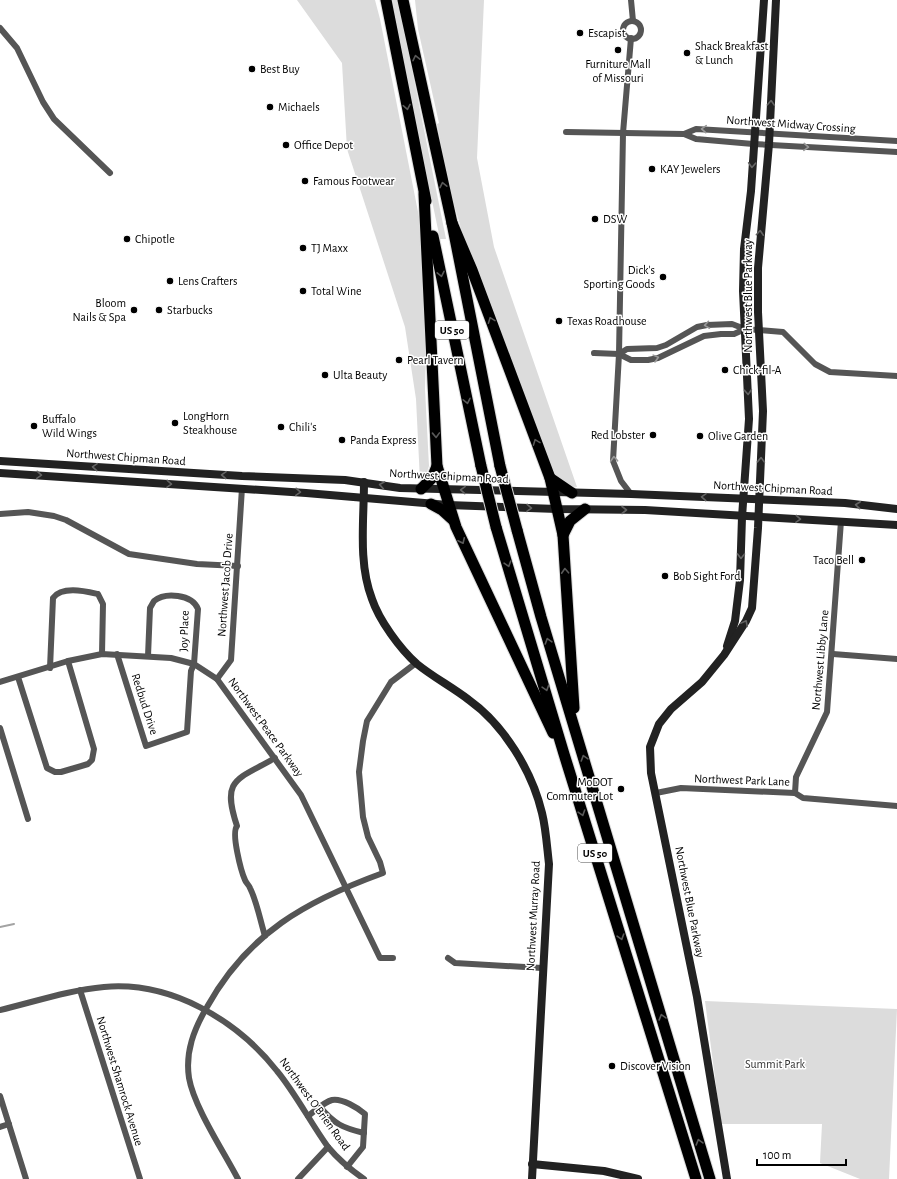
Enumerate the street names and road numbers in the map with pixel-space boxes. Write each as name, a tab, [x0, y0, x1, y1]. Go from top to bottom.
street label: Northwest Midway Crossing	[726, 113, 856, 136]
street label: Northwest Blue Parkway	[742, 239, 755, 353]
road number: US 50	[435, 321, 469, 339]
street label: Northwest Chipman Road	[66, 447, 186, 467]
street label: Northwest Chipman Road	[389, 467, 509, 485]
street label: Northwest Chipman Road	[713, 479, 833, 497]
street label: Northwest Jacob Drive	[215, 533, 235, 637]
street label: Northwest Libby Lane	[810, 609, 831, 711]
street label: Joy Place	[177, 610, 192, 652]
street label: Redbud Drive	[129, 672, 161, 736]
street label: Northwest Peace Parkway	[225, 675, 306, 779]
street label: Northwest Park Lane	[694, 772, 790, 788]
road number: US 50	[578, 844, 612, 862]
street label: Northwest Blue Parkway	[672, 845, 707, 959]
street label: Northwest Murray Road	[524, 861, 543, 971]
street label: Northwest Shamrock Avenue	[95, 1015, 145, 1147]
street label: Northwest O'Brien Road	[277, 1055, 353, 1153]

